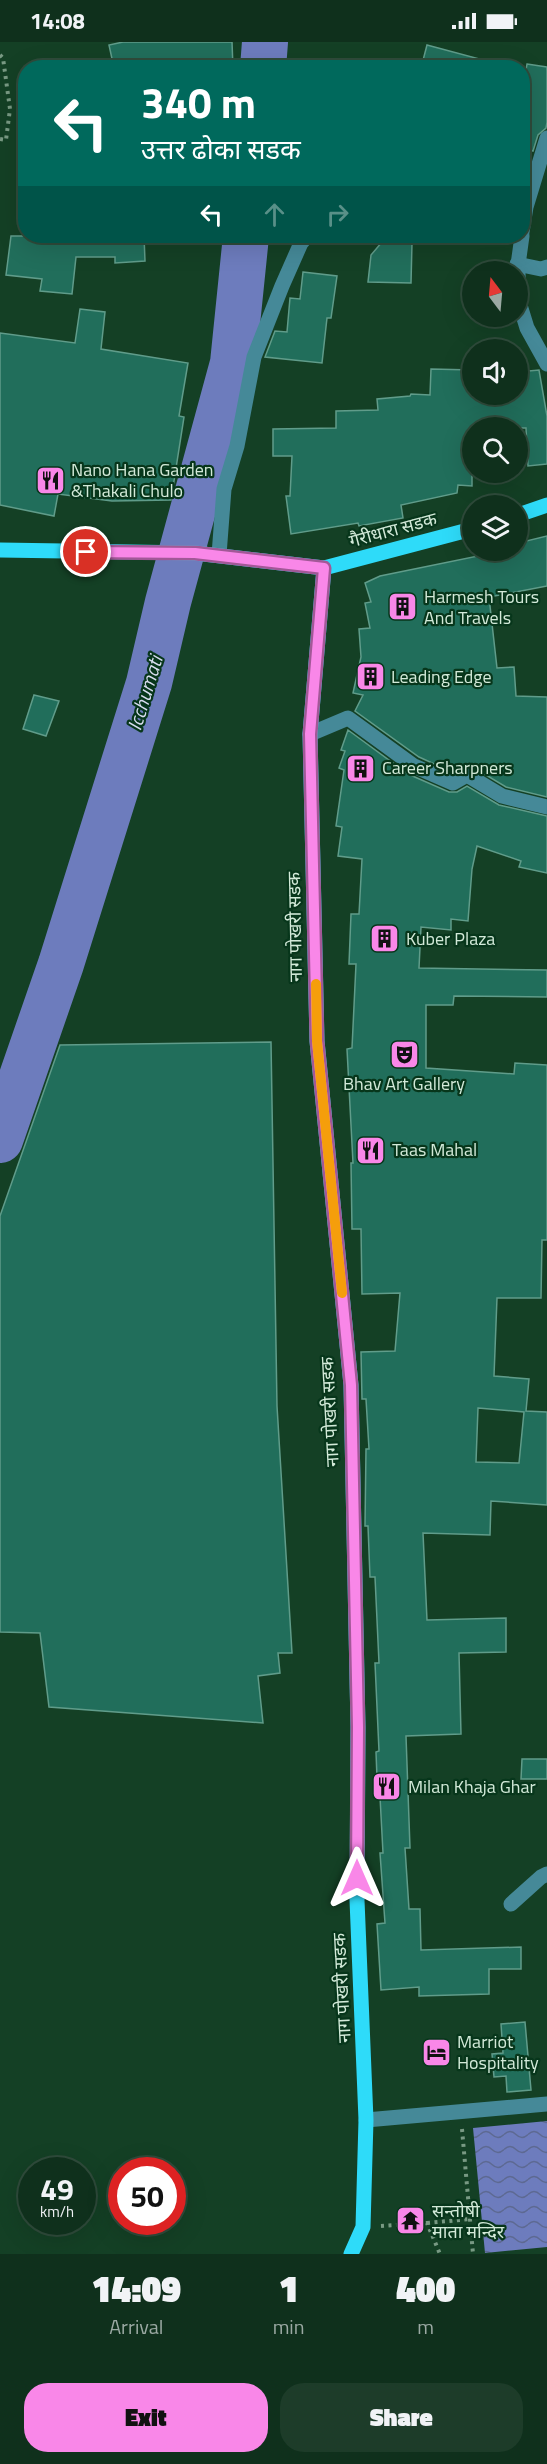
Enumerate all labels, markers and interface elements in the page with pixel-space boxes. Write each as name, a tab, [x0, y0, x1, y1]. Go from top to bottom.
text: 14:08	[30, 4, 85, 38]
text: 340 m	[141, 70, 256, 134]
icon: left	[42, 84, 120, 162]
text: उत्तर ढोका सडक	[141, 128, 301, 169]
icon: left	[195, 198, 228, 231]
icon: ahead	[258, 198, 291, 231]
icon: right	[321, 198, 354, 231]
north arrow	[462, 261, 528, 327]
map controls	[462, 261, 528, 561]
button: sound	[462, 339, 528, 405]
button: search	[462, 417, 528, 483]
place label: Nano Hana Garden &Thakali Chulo	[71, 456, 214, 504]
restaurant icon: Nano Hana Garden &Thakali Chulo	[34, 464, 66, 496]
button: layers	[462, 495, 528, 561]
street label: गैरीधारा सडक	[346, 505, 441, 554]
pin	[60, 526, 111, 577]
icon: arrive	[69, 535, 102, 568]
place label: Harmesh Tours And Travels	[424, 583, 539, 631]
building icon: Harmesh Tours And Travels	[387, 591, 419, 623]
water label: Icchumati	[119, 649, 171, 734]
building icon: Leading Edge	[354, 661, 386, 693]
place label: Leading Edge	[391, 663, 492, 690]
building icon: Career Sharpners	[345, 752, 377, 784]
place label: Career Sharpners	[382, 754, 513, 781]
street label: नाग पोखरी सडक	[280, 871, 309, 982]
building icon: Kuber Plaza	[369, 923, 401, 955]
place label: Kuber Plaza	[406, 925, 495, 952]
theatre icon: Bhav Art Gallery	[388, 1039, 420, 1071]
place label: Bhav Art Gallery	[343, 1070, 465, 1097]
restaurant icon: Taas Mahal	[355, 1134, 387, 1166]
place label: Taas Mahal	[392, 1136, 477, 1163]
street label: नाग पोखरी सडक	[313, 1355, 346, 1468]
restaurant icon: Milan Khaja Ghar	[371, 1771, 403, 1803]
place label: Milan Khaja Ghar	[408, 1773, 536, 1800]
position arrow	[325, 1846, 389, 1910]
street label: नाग पोखरी सडक	[325, 1931, 358, 2044]
place label: Marriot Hospitality	[457, 2028, 539, 2076]
hotel icon: Marriot Hospitality	[420, 2036, 452, 2068]
speed limit sign: 50	[108, 2157, 186, 2235]
text: 49	[40, 2166, 74, 2212]
place label: सन्तोषी माता मन्दिर	[432, 2197, 505, 2245]
text: km/h	[40, 2200, 74, 2223]
temple icon: सन्तोषी माता मन्दिर	[395, 2205, 427, 2237]
text: 14:09	[92, 2261, 181, 2316]
text: 1	[279, 2261, 298, 2316]
text: 400	[396, 2261, 455, 2316]
text: Arrival	[109, 2311, 163, 2342]
text: min	[273, 2311, 304, 2342]
text: m	[417, 2311, 434, 2342]
button: Exit	[24, 2383, 268, 2452]
button: Share	[280, 2383, 523, 2452]

